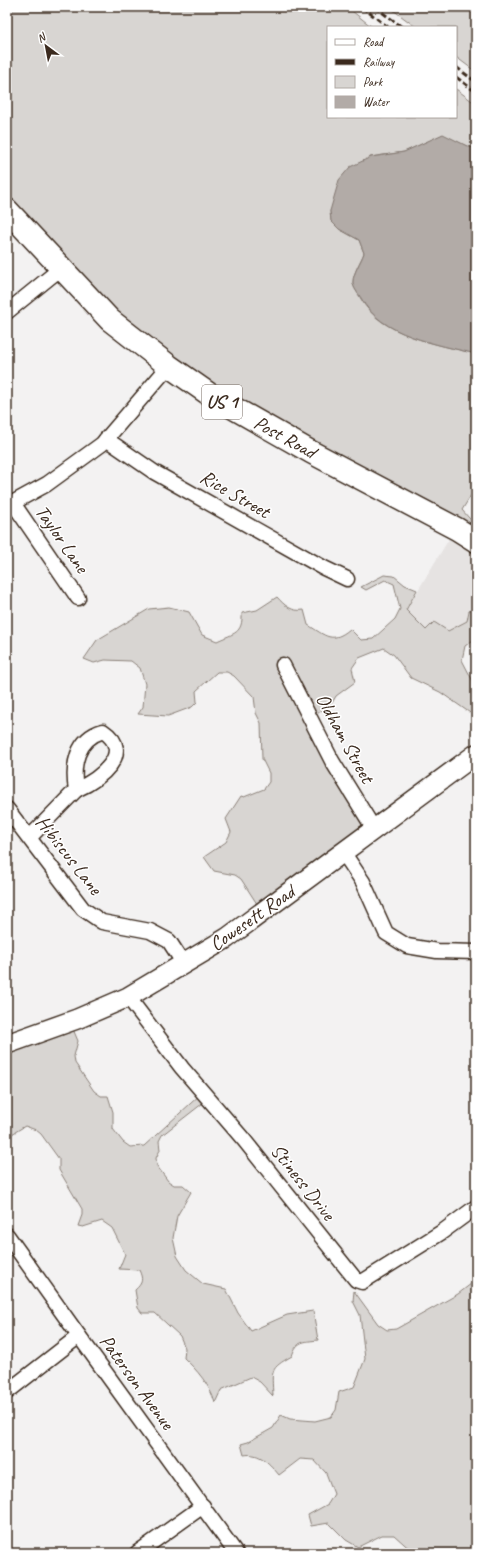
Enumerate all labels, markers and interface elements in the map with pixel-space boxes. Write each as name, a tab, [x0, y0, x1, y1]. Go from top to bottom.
north arrow	[26, 26, 66, 66]
legend	[327, 26, 457, 118]
text: N	[34, 29, 49, 45]
text: Road	[363, 34, 385, 50]
text: Railway	[363, 54, 395, 70]
text: Park	[363, 74, 384, 90]
text: Water	[363, 94, 391, 110]
road number: US 1	[202, 385, 242, 419]
street label: Post Road	[250, 410, 323, 466]
street label: Rice Street	[196, 464, 276, 525]
street label: Taylor Lane	[30, 500, 95, 579]
street label: Oldham Street	[310, 689, 381, 789]
street label: Hibiscus Lane	[30, 810, 109, 901]
street label: Cowesett Road	[205, 878, 302, 956]
street label: Stiness Drive	[265, 1139, 342, 1226]
street label: Paterson Avenue	[94, 1330, 181, 1436]

